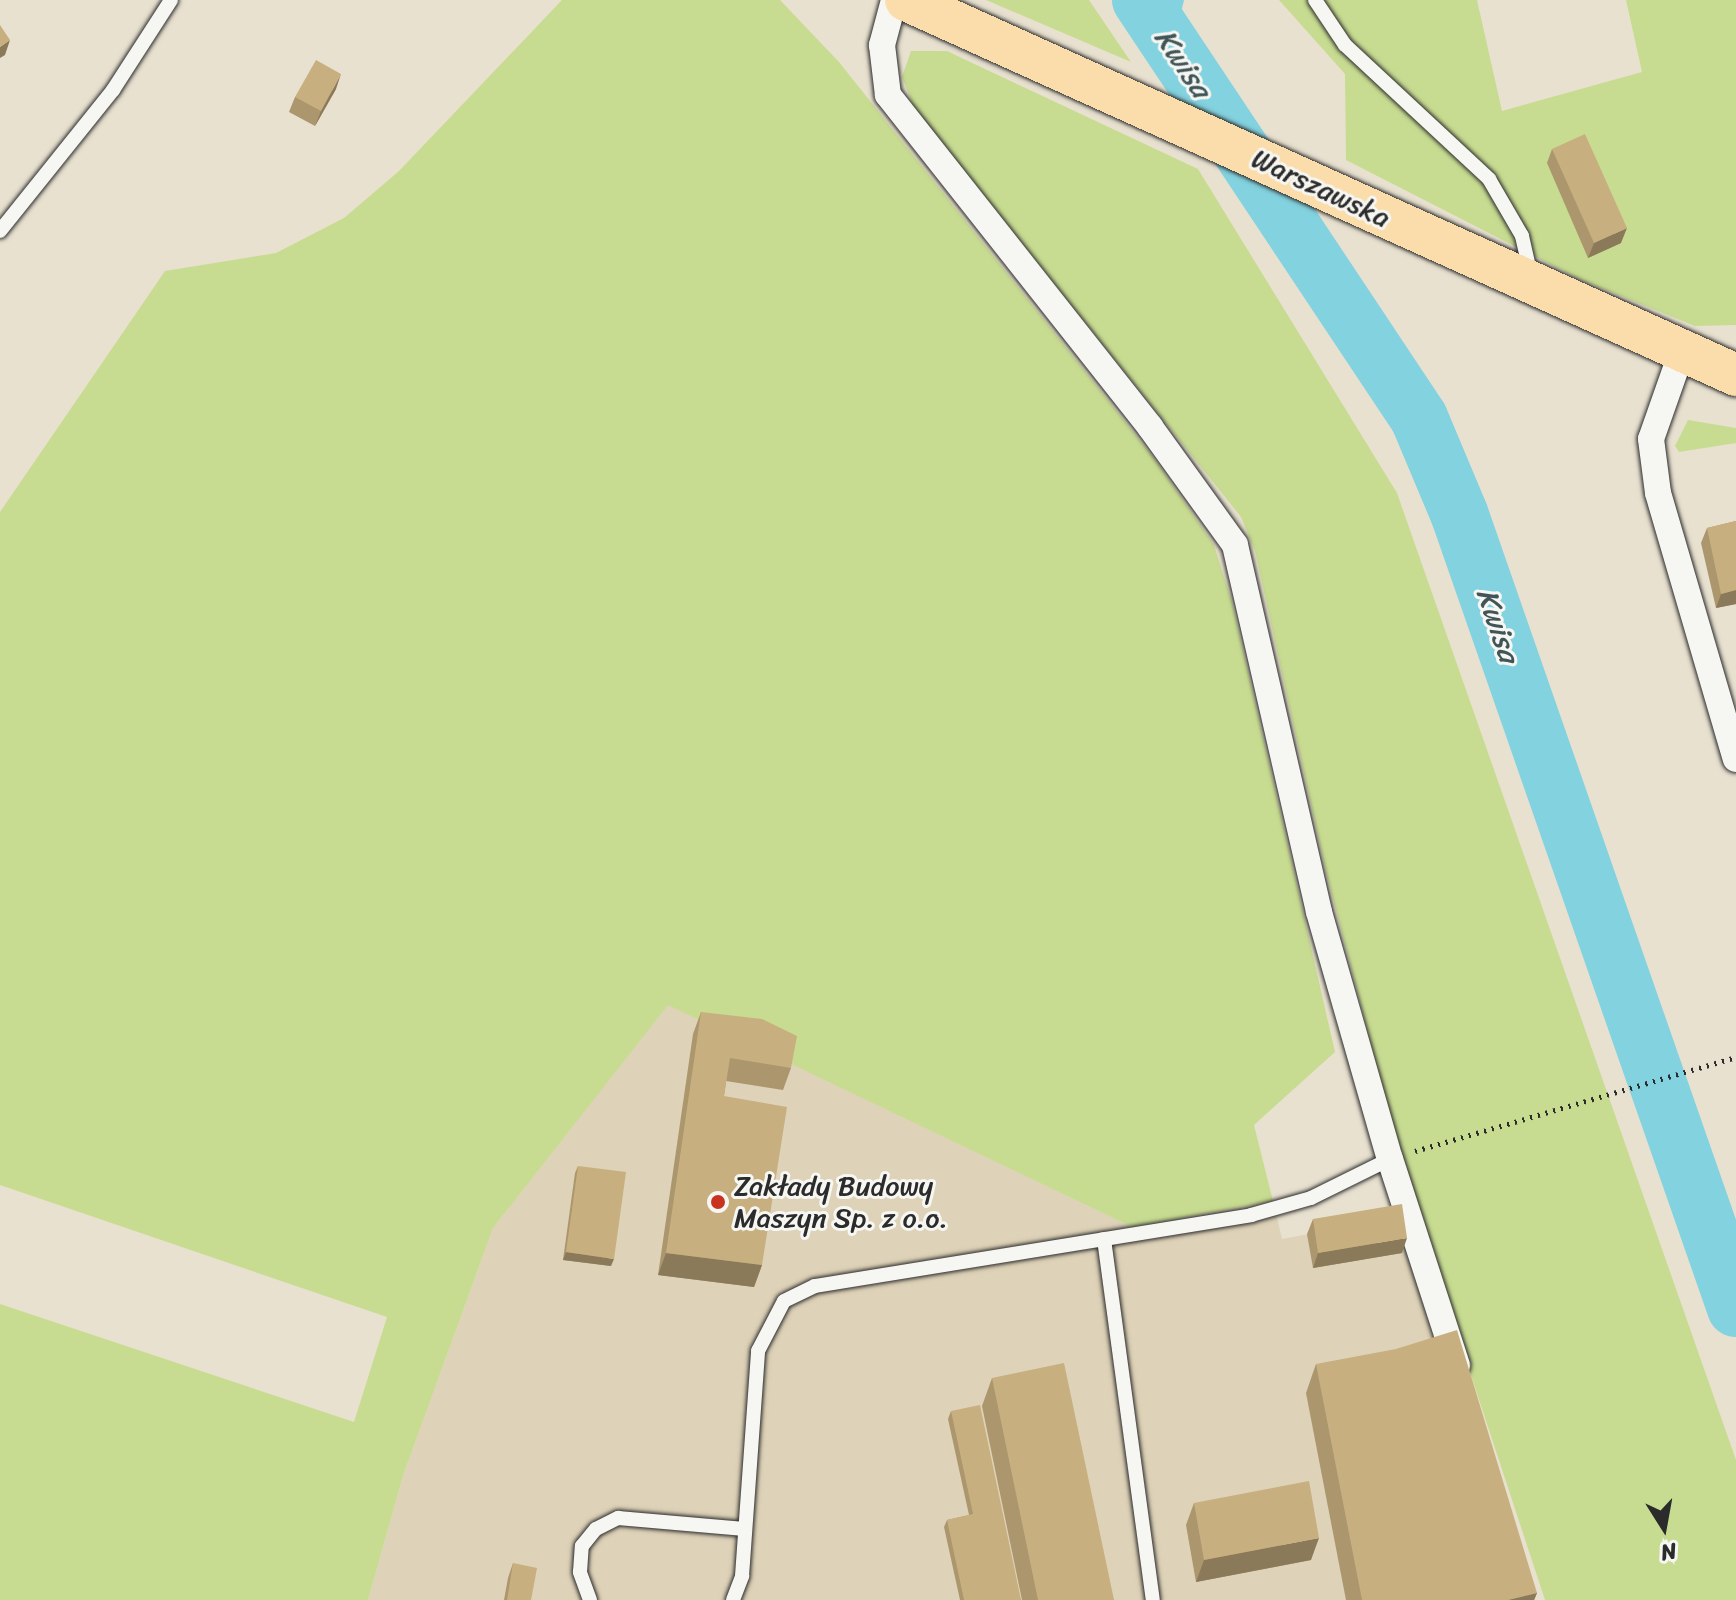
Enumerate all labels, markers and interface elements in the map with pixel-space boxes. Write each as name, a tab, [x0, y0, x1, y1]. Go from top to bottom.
water label: Kwisa	[1147, 21, 1219, 105]
street label: Warszawska	[1247, 141, 1395, 235]
water label: Kwisa	[1469, 583, 1527, 667]
place label: Zakłady Budowy Maszyn Sp. z o.o.	[734, 1169, 948, 1235]
marker: Zakłady Budowy Maszyn Sp. z o.o.	[709, 1193, 727, 1211]
north arrow	[1624, 1488, 1704, 1568]
text: N	[1657, 1531, 1680, 1573]

